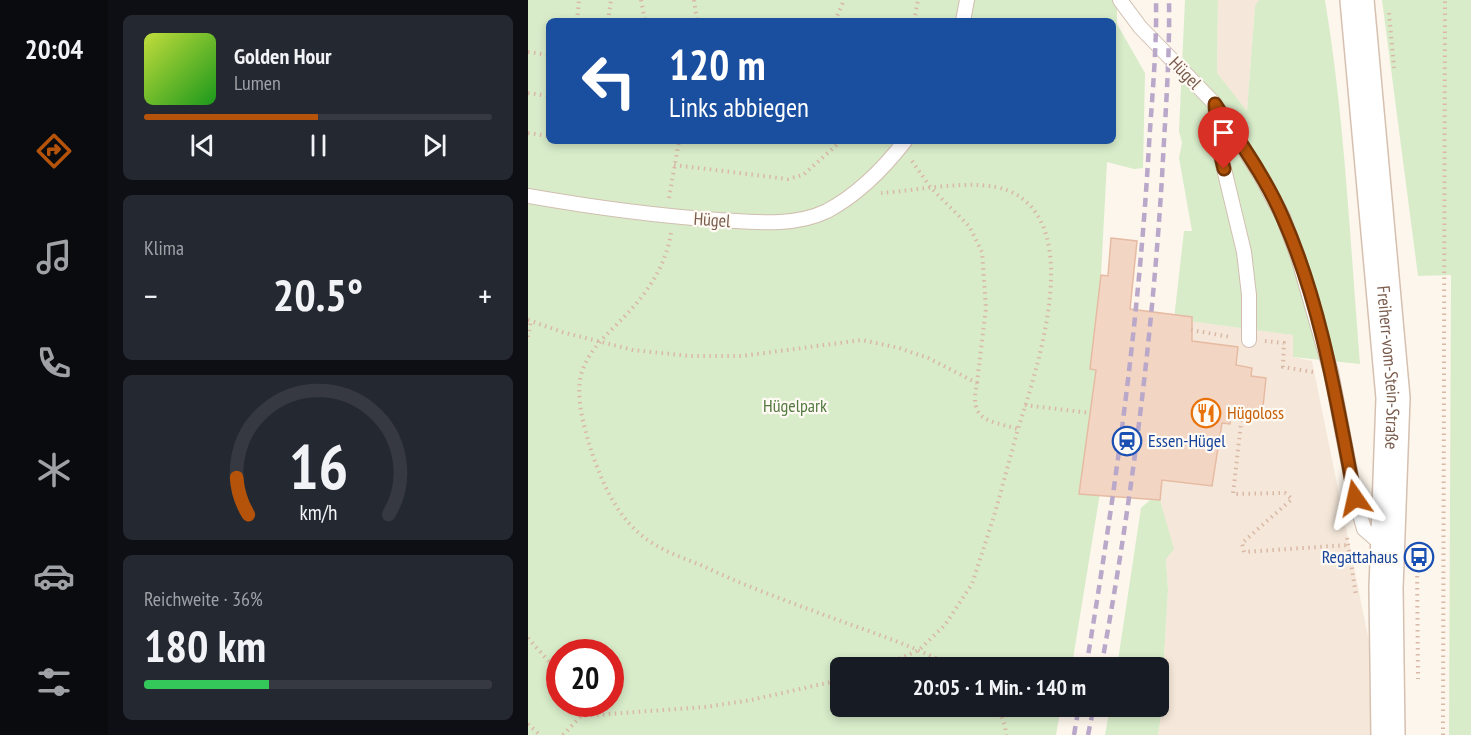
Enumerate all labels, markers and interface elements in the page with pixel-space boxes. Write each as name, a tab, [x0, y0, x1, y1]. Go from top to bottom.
text: 20:04	[25, 32, 83, 66]
text: 120 m	[669, 37, 766, 92]
text: Golden Hour	[234, 42, 332, 70]
icon: left	[570, 42, 648, 120]
street label: Hügel	[1164, 51, 1207, 94]
text: Lumen	[234, 70, 281, 96]
text: Links abbiegen	[669, 90, 809, 124]
pin	[1198, 107, 1249, 169]
icon: arrive	[1207, 116, 1240, 149]
icon: previous	[186, 129, 219, 162]
icon: pause	[302, 129, 335, 162]
icon: next	[418, 129, 451, 162]
icon: directions	[33, 130, 75, 172]
street label: Hügel	[693, 207, 732, 232]
text: Klima	[144, 235, 184, 261]
icon: music	[33, 236, 75, 278]
text: 20.5°	[273, 265, 363, 323]
text: −	[144, 274, 158, 317]
text: +	[478, 274, 492, 317]
street label: Freiherr-vom-Stein-Straße	[1372, 285, 1405, 450]
icon: phone	[33, 342, 75, 384]
park label: Hügelpark	[763, 394, 827, 417]
restaurant icon: Hügoloss	[1190, 397, 1222, 429]
place label: Hügoloss	[1227, 401, 1284, 424]
text: 16	[288, 425, 348, 506]
station icon: Essen-Hügel	[1111, 425, 1143, 457]
place label: Essen-Hügel	[1148, 429, 1226, 452]
icon: climate	[33, 449, 75, 491]
position arrow	[1323, 466, 1387, 530]
text: km/h	[299, 498, 337, 526]
bus stop icon: Regattahaus	[1403, 541, 1435, 573]
place label: Regattahaus	[1322, 545, 1398, 568]
icon: car	[33, 555, 75, 597]
text: Reichweite · 36%	[144, 586, 263, 612]
text: 180 km	[144, 616, 266, 674]
speed limit sign: 20	[546, 639, 624, 717]
icon: filters	[33, 661, 75, 703]
text: 20:05 · 1 Min. · 140 m	[913, 673, 1086, 701]

